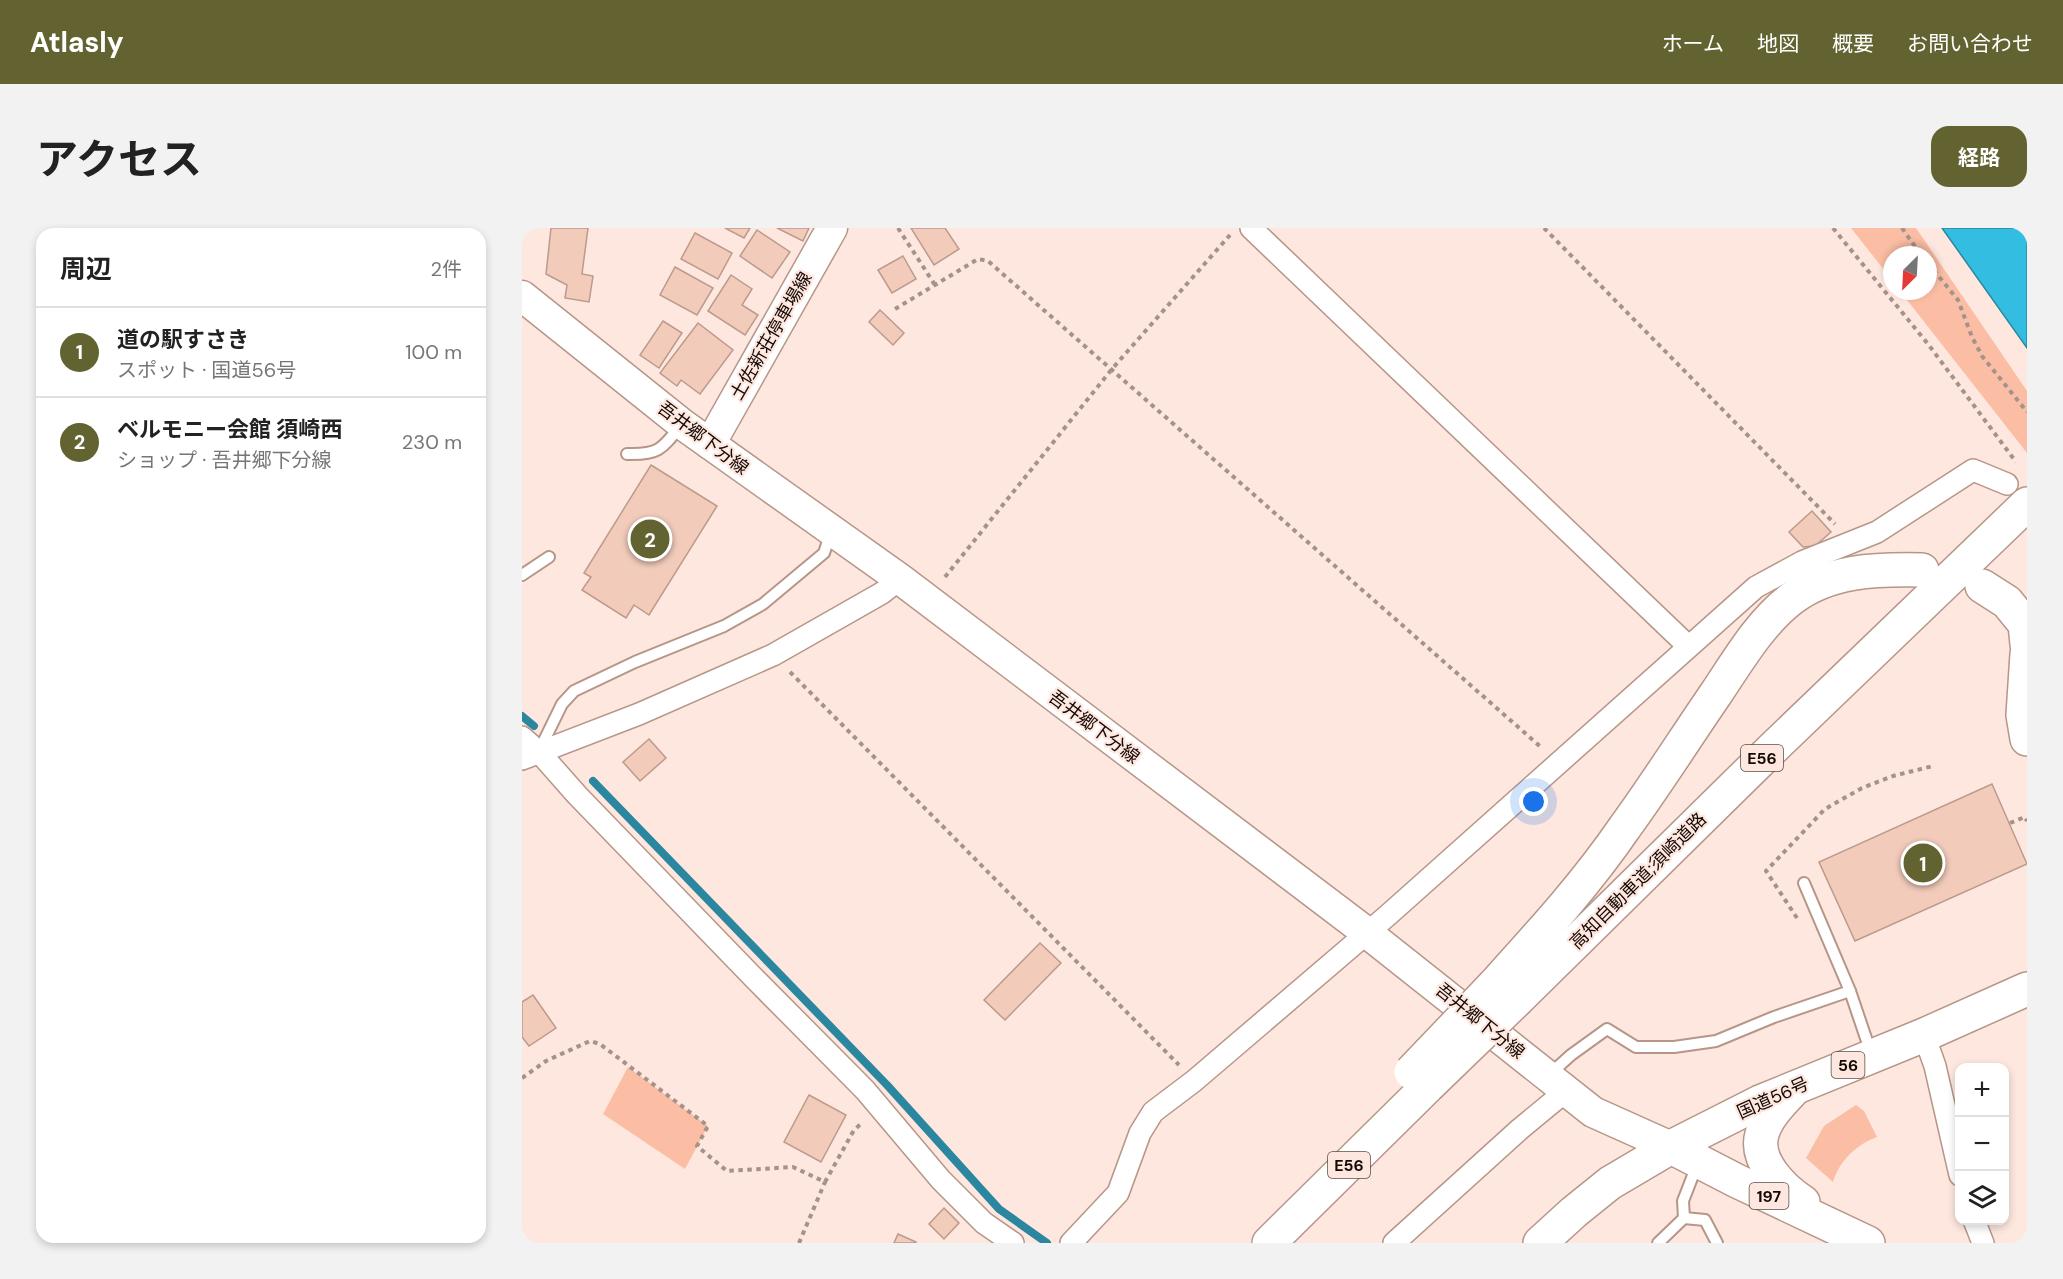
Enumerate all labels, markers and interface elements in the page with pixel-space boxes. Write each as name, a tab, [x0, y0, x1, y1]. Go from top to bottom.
text: Atlasly	[30, 24, 124, 61]
text: ホーム	[1662, 30, 1724, 58]
text: 地図	[1757, 30, 1799, 58]
text: 概要	[1832, 30, 1874, 58]
text: お問い合わせ	[1907, 30, 2033, 58]
button: 経路	[1931, 126, 2027, 187]
text: アクセス	[36, 132, 202, 187]
north arrow	[1883, 246, 1937, 300]
text: 周辺	[60, 252, 112, 286]
text: 2件	[430, 256, 462, 282]
street label: 土佐新荘停車場線	[725, 268, 817, 404]
text: 道の駅すさき	[117, 325, 249, 354]
text: 1	[76, 339, 83, 365]
text: 100 m	[405, 339, 462, 365]
text: スポット · 国道56号	[117, 357, 296, 383]
street label: 吾井郷下分線	[653, 396, 753, 480]
text: ベルモニー会館 須崎西	[117, 415, 342, 444]
text: 2	[74, 429, 85, 455]
text: 230 m	[402, 429, 462, 455]
text: ショップ · 吾井郷下分線	[117, 447, 332, 473]
pin: 2	[630, 516, 670, 562]
street label: 吾井郷下分線	[1044, 685, 1144, 769]
road number: E56	[1741, 745, 1783, 771]
your location	[1519, 787, 1548, 816]
street label: 高知自動車道;須崎道路	[1564, 807, 1712, 955]
pin: 1	[1904, 840, 1942, 886]
street label: 吾井郷下分線	[1430, 978, 1530, 1064]
road number: 56	[1832, 1052, 1864, 1078]
map controls	[1955, 1063, 2009, 1225]
button: +	[1955, 1063, 2009, 1117]
street label: 国道56号	[1733, 1072, 1813, 1124]
button: −	[1955, 1117, 2009, 1171]
road number: E56	[1328, 1152, 1370, 1178]
button: layers	[1955, 1171, 2009, 1225]
road number: 197	[1750, 1183, 1788, 1209]

